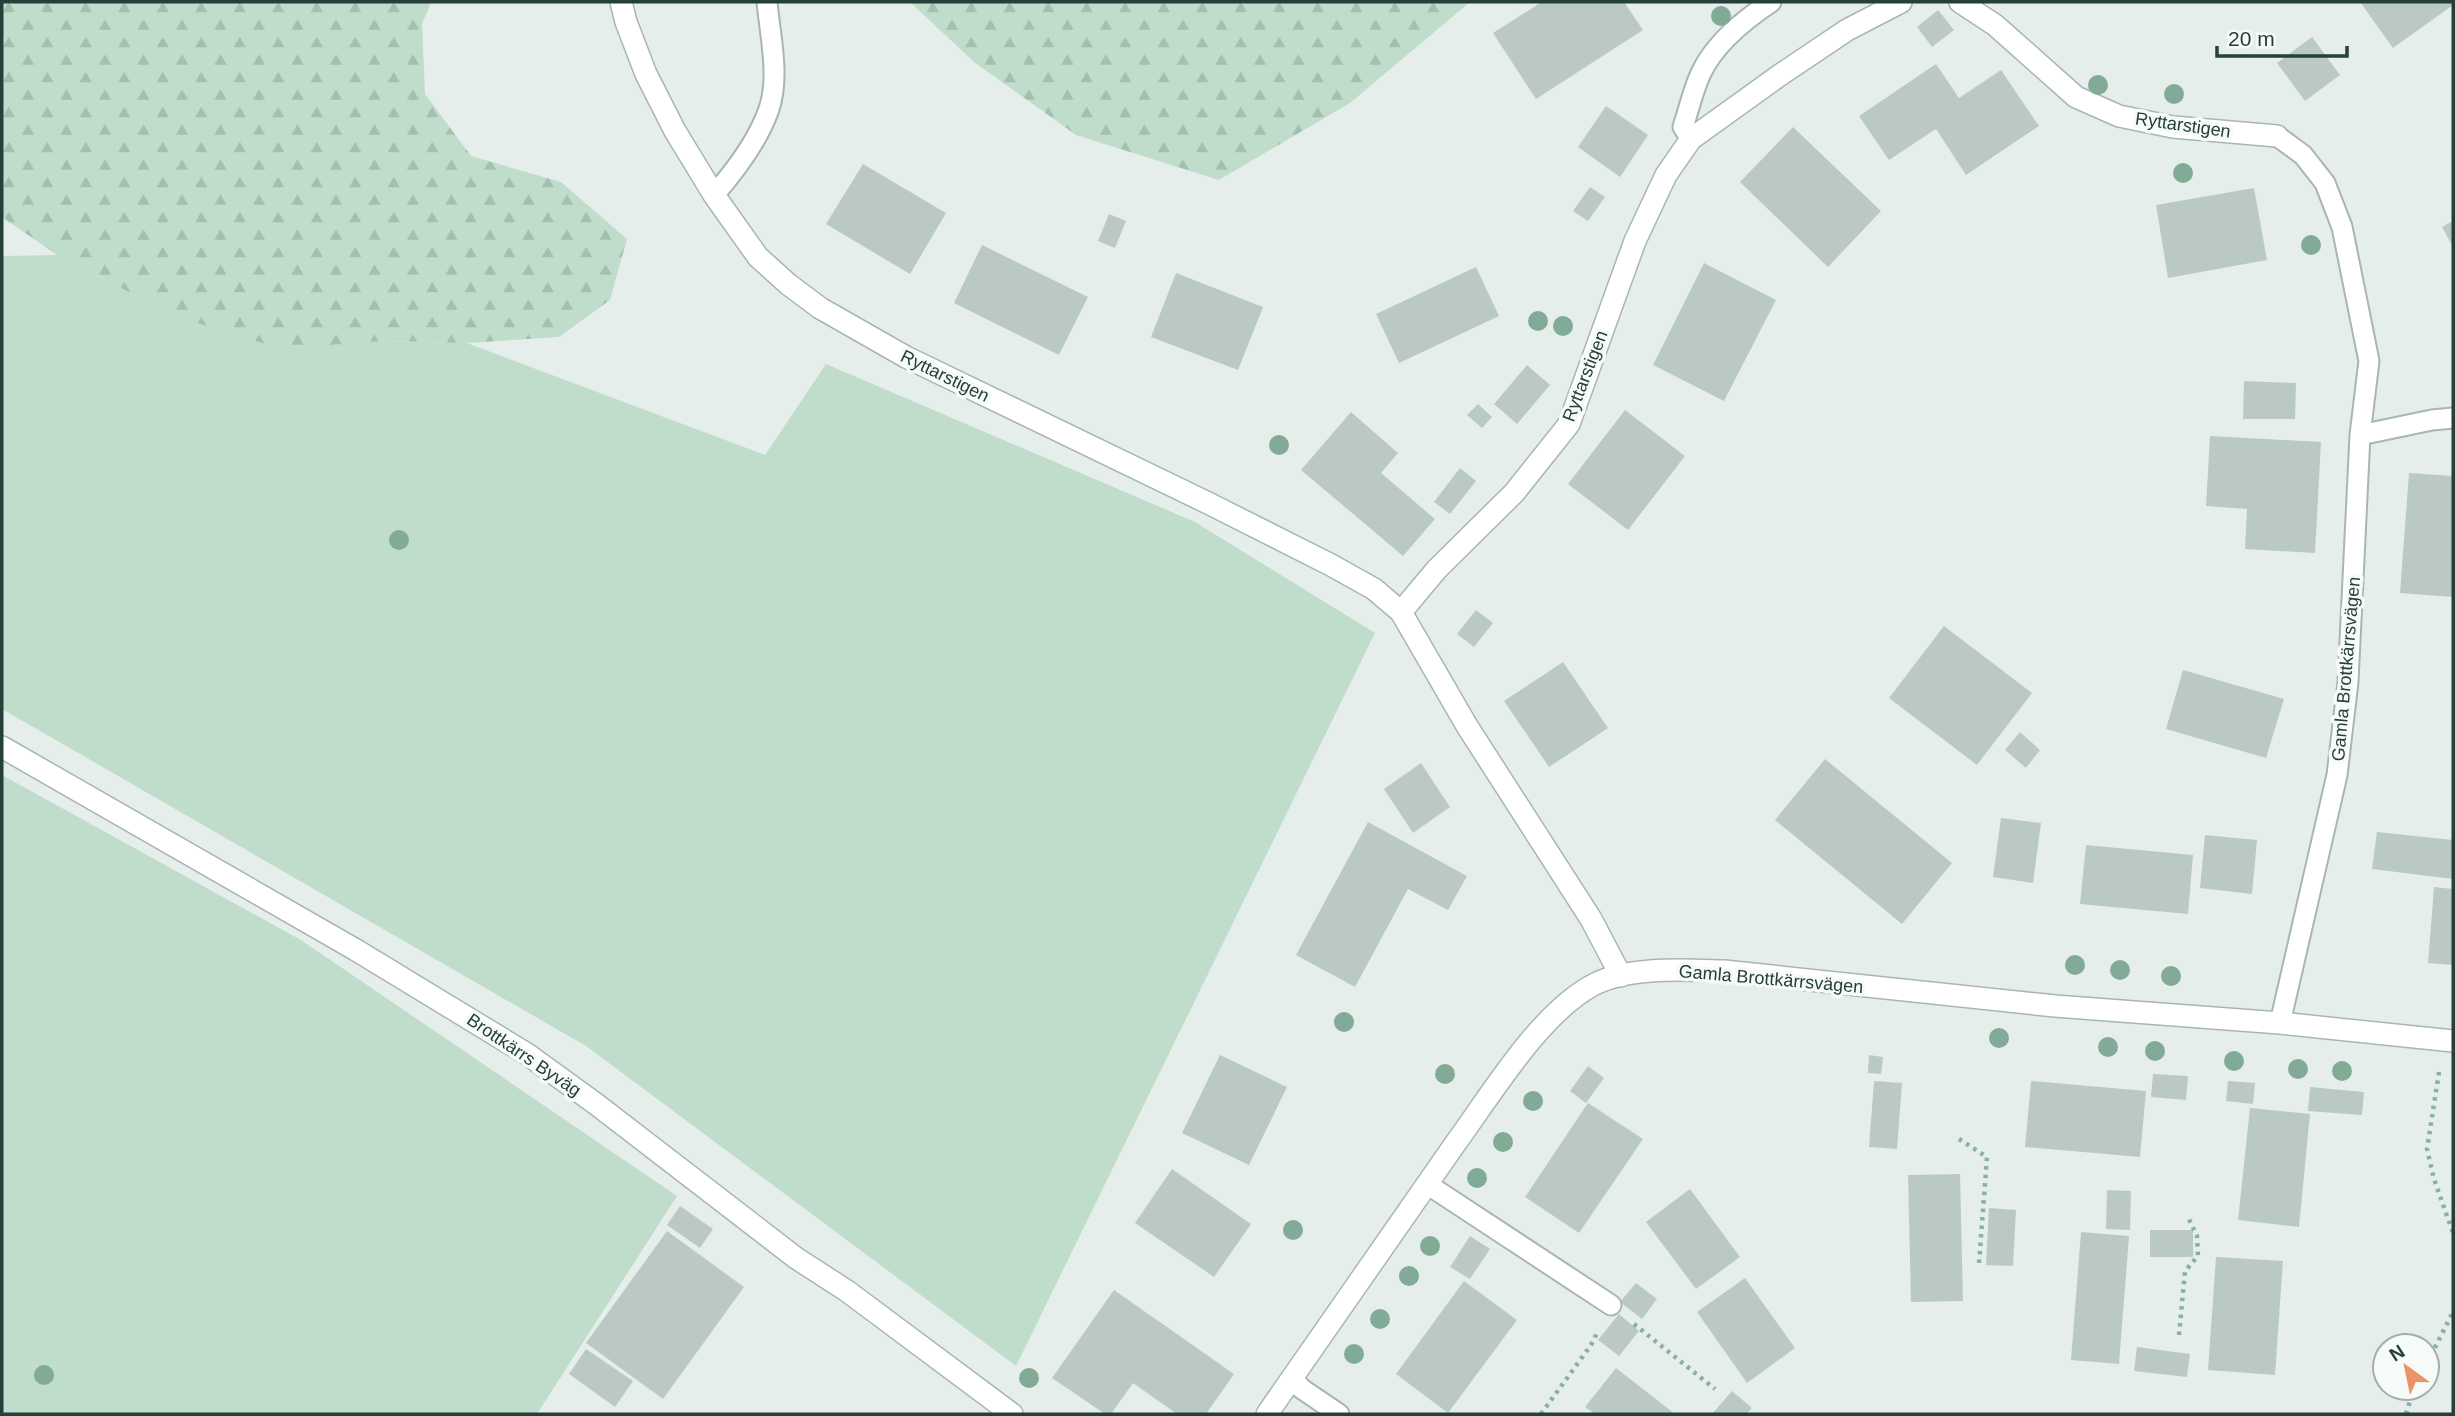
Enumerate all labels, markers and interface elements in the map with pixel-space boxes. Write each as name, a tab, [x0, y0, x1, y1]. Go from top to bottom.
scale bar	[2217, 14, 2346, 58]
text: 20 m	[2228, 27, 2275, 50]
street label: Ryttarstigen	[2134, 108, 2232, 142]
street label: Ryttarstigen	[1558, 328, 1612, 424]
street label: Ryttarstigen	[897, 346, 993, 406]
street label: Gamla Brottkärrsvägen	[2328, 576, 2364, 762]
street label: Gamla Brottkärrsvägen	[1678, 961, 1864, 997]
street label: Brottkärrs Byväg	[463, 1010, 585, 1100]
north arrow	[2371, 1332, 2441, 1402]
text: N	[2386, 1341, 2408, 1366]

